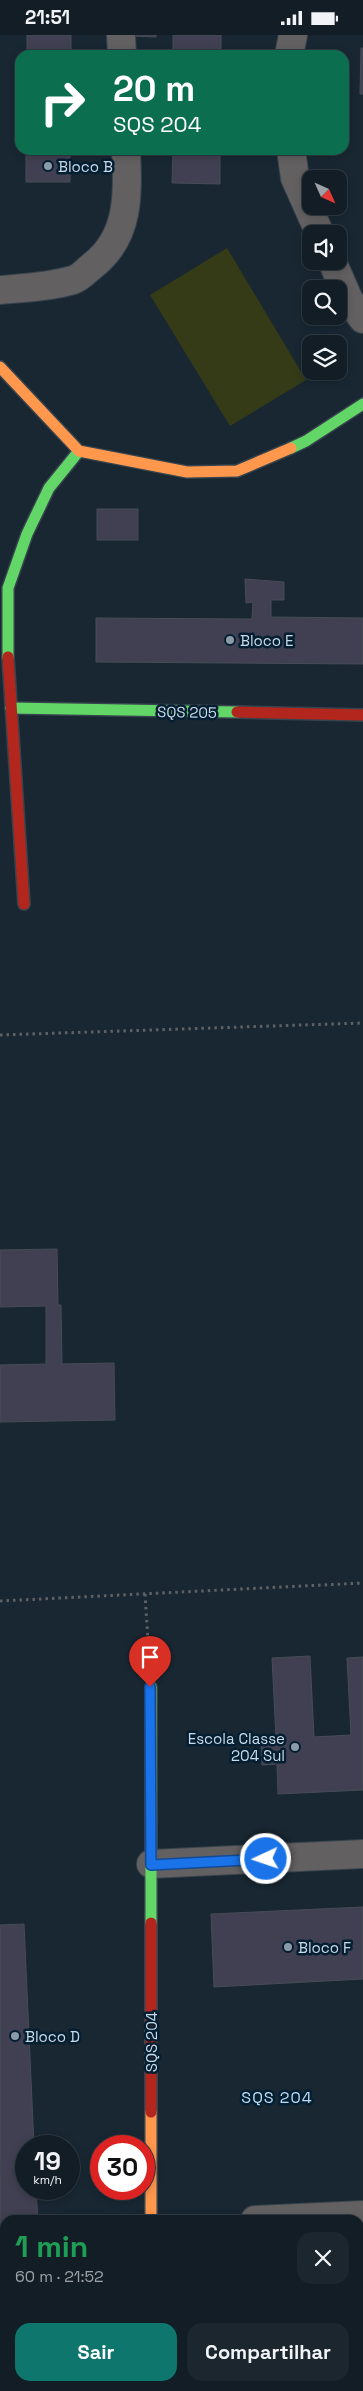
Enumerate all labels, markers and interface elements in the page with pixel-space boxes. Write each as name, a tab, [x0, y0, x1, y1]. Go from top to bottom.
text: 21:51	[25, 5, 70, 30]
text: 20 m	[113, 67, 195, 111]
icon: right	[30, 70, 95, 135]
text: SQS 204	[113, 110, 201, 138]
place label: Bloco B	[58, 157, 113, 176]
marker: Bloco B	[42, 160, 54, 172]
north arrow	[302, 170, 348, 215]
map controls	[302, 170, 347, 380]
button: sound	[302, 225, 347, 270]
button: search	[302, 280, 347, 325]
button: layers	[302, 335, 347, 380]
place label: Bloco E	[240, 631, 293, 650]
marker: Bloco E	[224, 634, 236, 646]
street label: SQS 205	[157, 702, 217, 722]
pin	[129, 1636, 171, 1687]
icon: arrive	[136, 1643, 164, 1671]
place label: Escola Classe 204 Sul	[188, 1729, 285, 1765]
marker: Escola Classe 204 Sul	[289, 1741, 301, 1753]
position arrow	[239, 1832, 291, 1884]
place label: Bloco F	[298, 1938, 351, 1957]
marker: Bloco F	[282, 1941, 294, 1953]
street label: SQS 204	[142, 2012, 161, 2072]
place label: Bloco D	[25, 2027, 80, 2046]
marker: Bloco D	[9, 2030, 21, 2042]
district label: SQS 204	[241, 2087, 313, 2108]
speed limit sign: 30	[90, 2135, 155, 2200]
text: 19	[34, 2145, 61, 2177]
text: km/h	[33, 2172, 62, 2188]
text: 1 min	[15, 2227, 88, 2266]
button: close	[297, 2232, 349, 2284]
text: 60 m · 21:52	[15, 2266, 104, 2287]
button: Sair	[15, 2323, 177, 2381]
button: Compartilhar	[187, 2323, 349, 2381]

